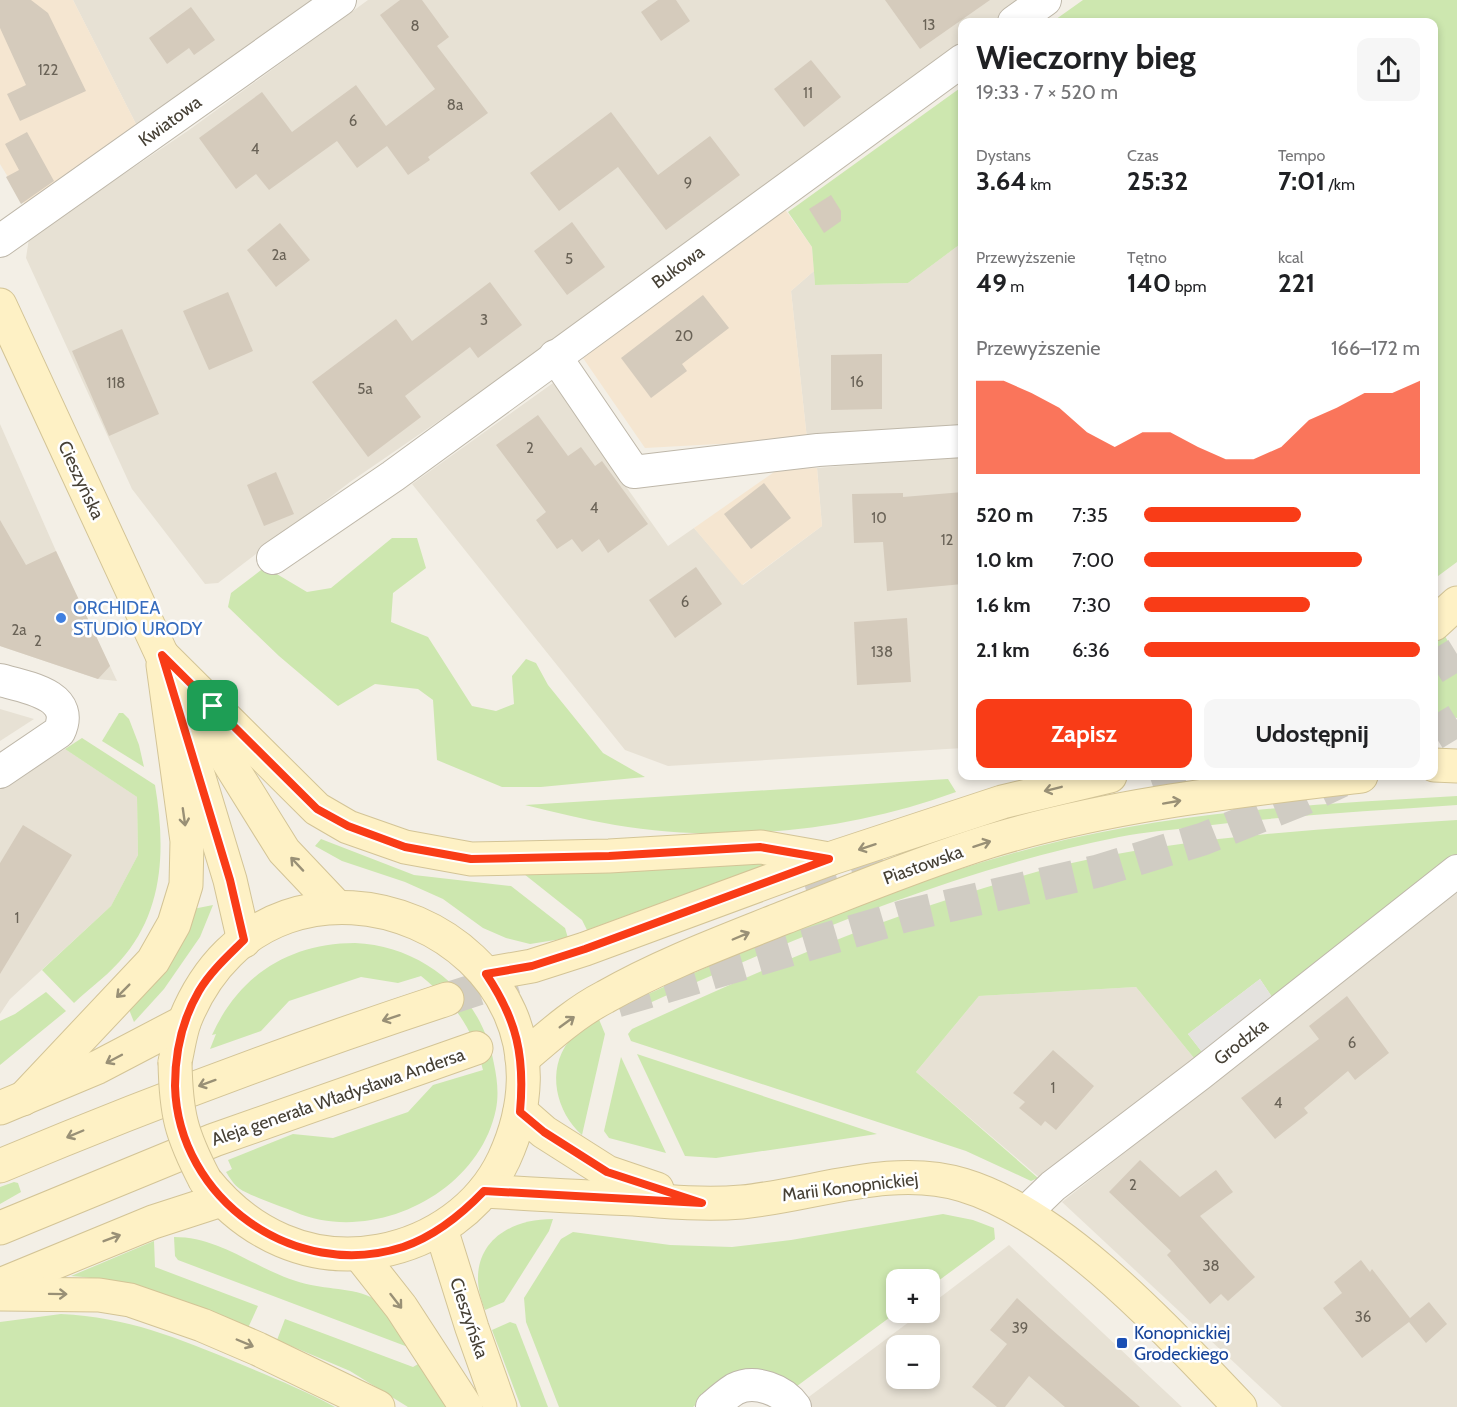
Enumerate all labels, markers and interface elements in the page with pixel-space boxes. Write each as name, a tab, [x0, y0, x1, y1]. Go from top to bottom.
house number: 13	[922, 16, 936, 34]
house number: 8	[410, 17, 420, 35]
text: Wieczorny bieg	[976, 37, 1196, 77]
button: share	[1357, 38, 1420, 101]
house number: 122	[38, 61, 58, 79]
text: 19:33 · 7 × 520 m	[976, 80, 1118, 104]
house number: 11	[803, 84, 813, 102]
street label: Kwiatowa	[134, 91, 206, 151]
house number: 8a	[447, 96, 464, 114]
house number: 6	[349, 112, 357, 130]
house number: 4	[251, 140, 260, 158]
text: Dystans	[976, 146, 1031, 165]
text: Czas	[1127, 146, 1159, 165]
text: Tempo	[1278, 146, 1325, 165]
text: 3.64	[976, 165, 1027, 197]
text: 25:32	[1127, 165, 1188, 197]
text: 7:01	[1278, 165, 1325, 197]
house number: 9	[684, 174, 692, 192]
text: km	[1027, 175, 1051, 194]
text: /km	[1325, 175, 1355, 194]
street label: Bukowa	[648, 240, 709, 293]
house number: 2a	[271, 246, 287, 264]
text: Przewyższenie	[976, 248, 1076, 267]
text: Tętno	[1127, 248, 1167, 267]
text: kcal	[1278, 248, 1304, 267]
house number: 5	[565, 250, 573, 268]
text: 49	[976, 267, 1007, 299]
text: 140	[1127, 267, 1171, 299]
text: 221	[1278, 267, 1315, 299]
text: m	[1007, 277, 1024, 296]
text: bpm	[1171, 277, 1207, 296]
house number: 3	[480, 311, 488, 329]
house number: 20	[675, 327, 693, 345]
text: Przewyższenie	[976, 336, 1100, 360]
text: 166–172 m	[1331, 336, 1420, 360]
house number: 16	[850, 373, 864, 391]
house number: 118	[107, 374, 125, 392]
house number: 5a	[357, 380, 373, 398]
street label: Cieszyńska	[53, 437, 109, 523]
house number: 2	[526, 439, 534, 457]
house number: 4	[590, 499, 599, 517]
text: 520 m	[976, 503, 1033, 527]
text: 7:35	[1072, 503, 1108, 527]
house number: 10	[871, 509, 887, 527]
house number: 12	[941, 531, 954, 549]
text: 1.0 km	[976, 548, 1033, 572]
text: 7:00	[1072, 548, 1114, 572]
house number: 6	[681, 593, 689, 611]
text: 1.6 km	[976, 593, 1031, 617]
text: 7:30	[1072, 593, 1111, 617]
place label: ORCHIDEA STUDIO URODY	[73, 597, 203, 640]
marker: ORCHIDEA STUDIO URODY	[54, 611, 68, 625]
house number: 2a	[11, 621, 27, 639]
house number: 2	[34, 632, 42, 650]
text: 2.1 km	[976, 638, 1030, 662]
text: 6:36	[1072, 638, 1110, 662]
house number: 138	[871, 643, 893, 661]
pin	[187, 680, 238, 731]
icon: arrive	[196, 689, 229, 722]
button: Zapisz	[976, 699, 1192, 768]
button: Udostępnij	[1204, 699, 1420, 768]
one-way arrow	[1044, 784, 1063, 796]
one-way arrow	[1162, 796, 1182, 807]
one-way arrow	[179, 806, 190, 826]
one-way arrow	[972, 838, 991, 849]
street label: Piastowska	[880, 840, 966, 890]
one-way arrow	[858, 842, 877, 853]
one-way arrow	[290, 857, 304, 872]
house number: 1	[15, 909, 19, 927]
one-way arrow	[731, 930, 750, 941]
one-way arrow	[115, 984, 130, 999]
one-way arrow	[382, 1013, 401, 1024]
street label: Grodzka	[1210, 1014, 1273, 1070]
one-way arrow	[558, 1016, 574, 1028]
house number: 6	[1348, 1034, 1356, 1052]
street label: Aleja generała Władysława Andersa	[209, 1043, 468, 1151]
one-way arrow	[105, 1053, 123, 1065]
one-way arrow	[199, 1078, 217, 1089]
house number: 1	[1051, 1079, 1055, 1097]
house number: 4	[1274, 1094, 1283, 1112]
one-way arrow	[67, 1129, 85, 1140]
street label: Marii Konopnickiej	[781, 1168, 919, 1206]
house number: 2	[1129, 1176, 1137, 1194]
one-way arrow	[102, 1232, 121, 1243]
house number: 38	[1202, 1257, 1220, 1275]
map controls	[886, 1269, 940, 1389]
button: +	[886, 1269, 940, 1323]
street label: Cieszyńska	[445, 1275, 493, 1362]
one-way arrow	[48, 1288, 68, 1300]
one-way arrow	[390, 1293, 403, 1309]
house number: 36	[1355, 1308, 1371, 1326]
house number: 39	[1012, 1319, 1028, 1337]
place label: Konopnickiej Grodeckiego	[1134, 1322, 1230, 1365]
button: −	[886, 1335, 940, 1389]
marker: Konopnickiej Grodeckiego	[1115, 1336, 1129, 1350]
one-way arrow	[236, 1338, 254, 1349]

